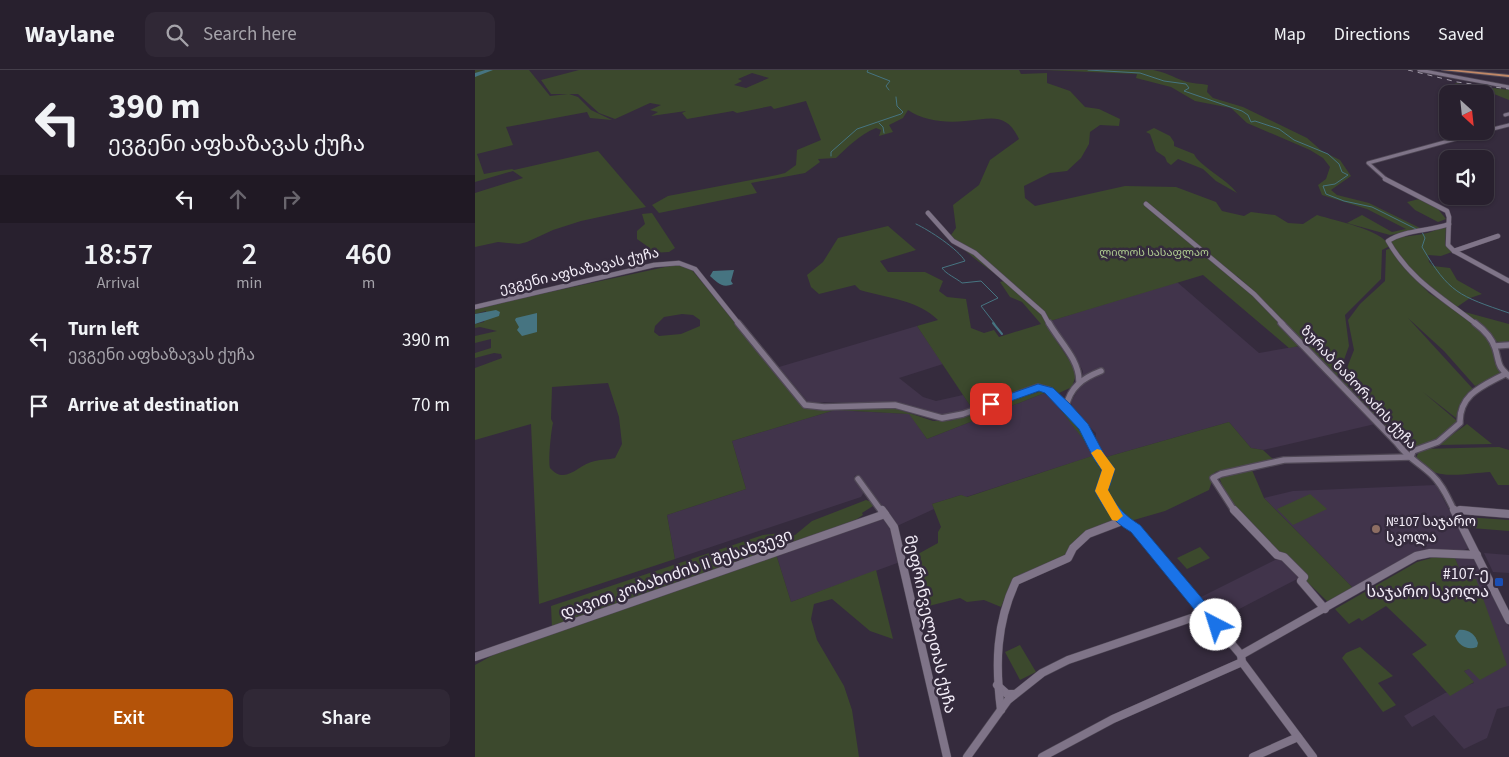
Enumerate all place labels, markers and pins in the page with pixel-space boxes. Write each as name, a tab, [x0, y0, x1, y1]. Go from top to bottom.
pin	[970, 383, 1012, 425]
place label: №107 საჯარო სკოლა	[1386, 512, 1476, 548]
marker: №107 საჯარო სკოლა	[1370, 523, 1382, 535]
place label: #107-ე საჯარო სკოლა	[1366, 563, 1489, 603]
marker: #107-ე საჯარო სკოლა	[1493, 576, 1505, 588]

